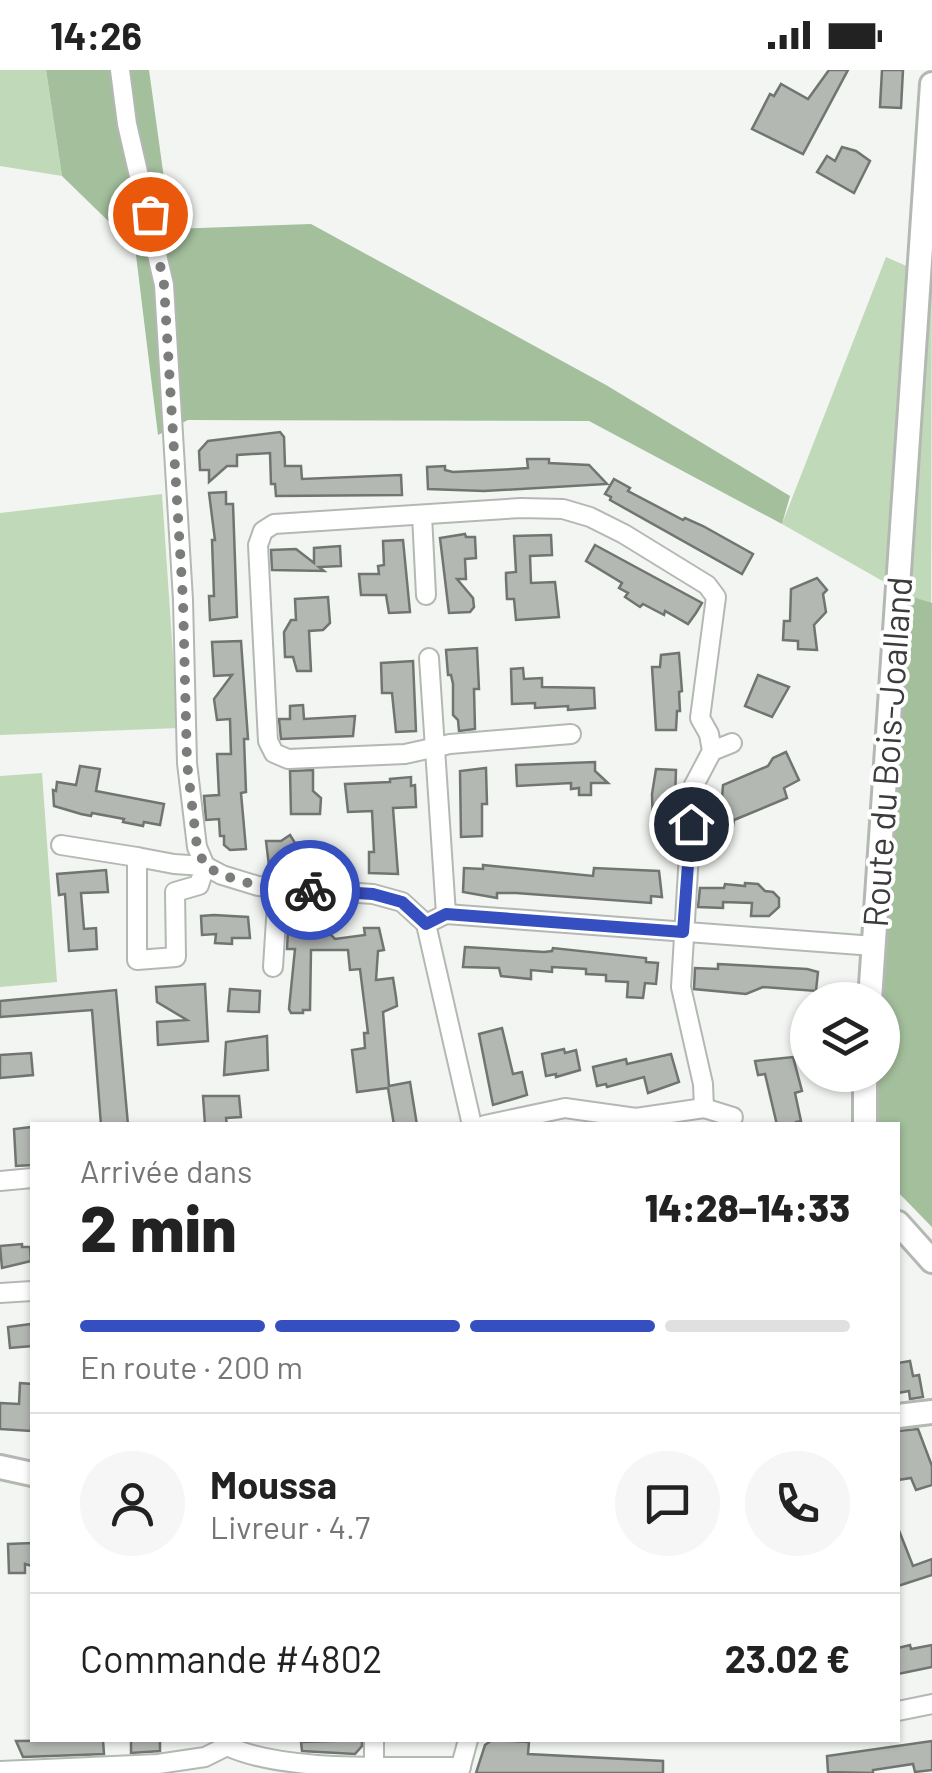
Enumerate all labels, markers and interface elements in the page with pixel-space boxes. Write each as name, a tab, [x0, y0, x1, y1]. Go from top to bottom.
text: 14:26	[50, 12, 142, 58]
pin	[108, 172, 193, 257]
icon: bag	[123, 187, 178, 242]
street label: Route du Bois-Joalland	[853, 575, 919, 929]
pin	[649, 782, 734, 867]
icon: home	[664, 797, 719, 852]
courier	[260, 840, 360, 940]
icon: bike	[283, 863, 338, 918]
map controls	[790, 982, 900, 1092]
button: layers	[790, 982, 900, 1092]
text: Arrivée dans	[80, 1151, 253, 1189]
text: 14:28–14:33	[645, 1184, 850, 1230]
text: 2 min	[80, 1187, 237, 1265]
text: En route · 200 m	[80, 1347, 303, 1385]
button: person	[80, 1451, 185, 1556]
button: chat	[615, 1451, 720, 1556]
button: phone	[745, 1451, 850, 1556]
text: Moussa	[210, 1461, 337, 1507]
text: Livreur · 4.7	[210, 1507, 370, 1545]
text: Commande #4802	[80, 1635, 382, 1681]
text: 23.02 €	[725, 1635, 850, 1681]

